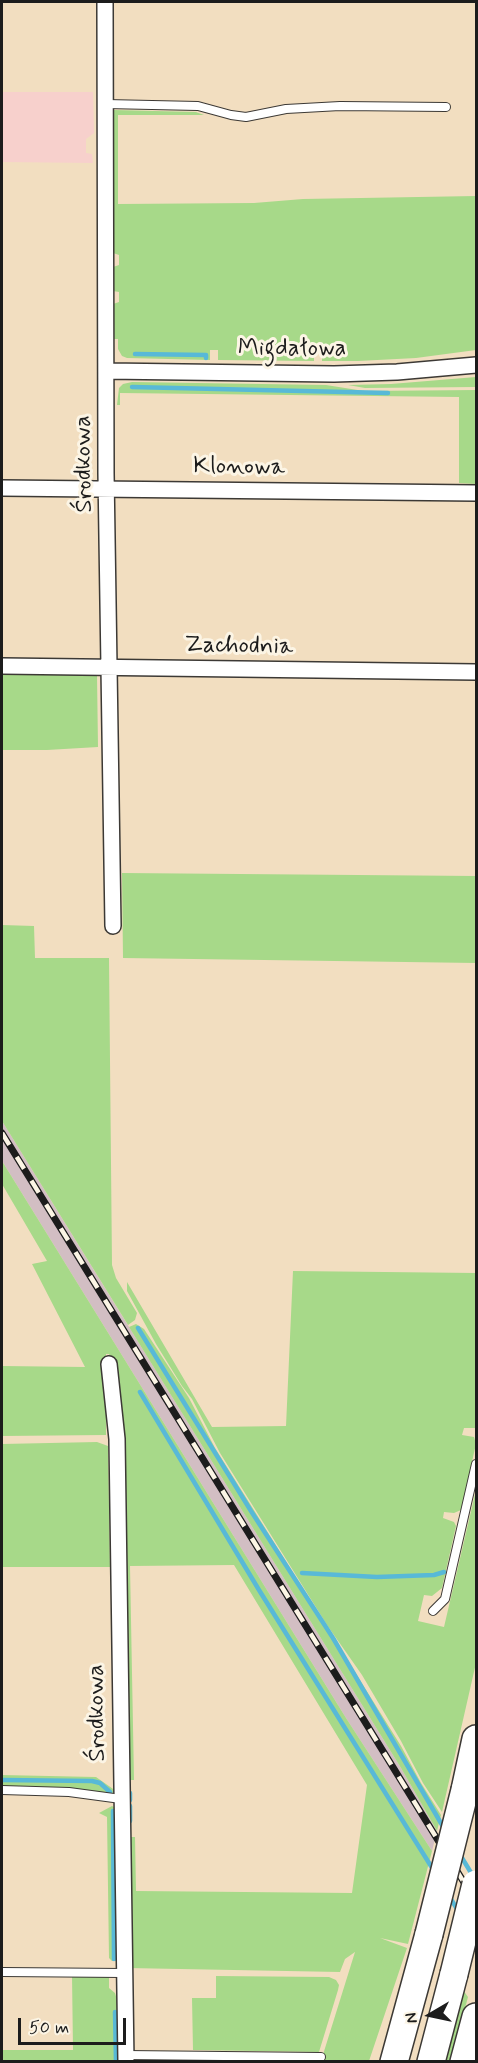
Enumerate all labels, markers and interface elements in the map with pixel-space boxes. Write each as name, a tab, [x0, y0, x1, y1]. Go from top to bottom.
street label: Migdałowa	[238, 336, 346, 364]
street label: Środkowa	[70, 415, 100, 513]
street label: Klonowa	[193, 453, 285, 483]
street label: Zachodnia	[184, 632, 294, 662]
street label: Środkowa	[83, 1664, 113, 1762]
north arrow	[400, 1985, 460, 2045]
scale bar	[21, 2006, 129, 2044]
text: N	[401, 2011, 423, 2025]
text: 50 m	[29, 2016, 69, 2040]

